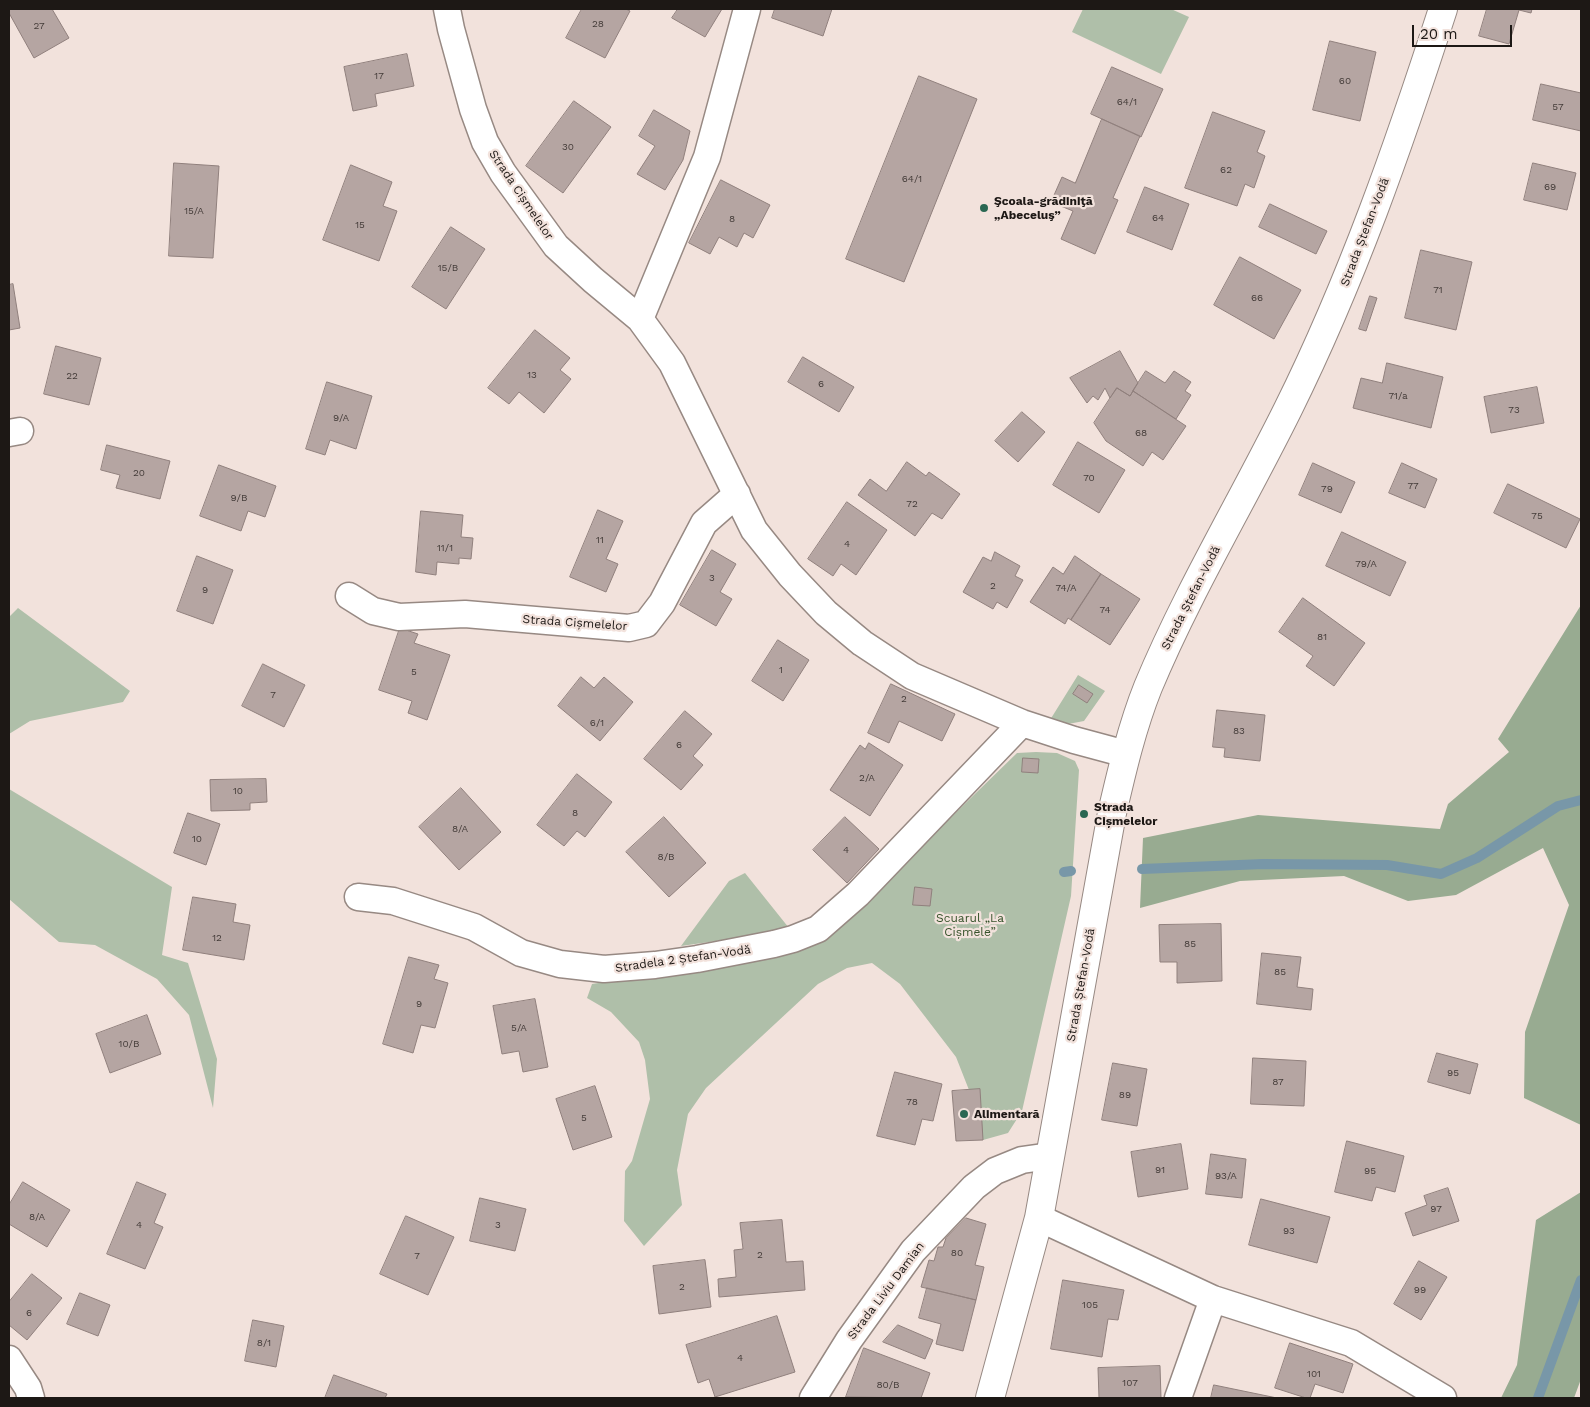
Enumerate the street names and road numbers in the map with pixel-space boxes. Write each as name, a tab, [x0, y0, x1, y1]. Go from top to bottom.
street label: Strada Cișmelelor	[486, 147, 556, 243]
street label: Strada Ștefan-Vodă	[1338, 176, 1392, 288]
street label: Strada Ștefan-Vodă	[1158, 543, 1224, 653]
street label: Strada Cișmelelor	[522, 612, 628, 634]
street label: Strada Ștefan-Vodă	[1064, 927, 1098, 1043]
street label: Stradela 2 Ștefan-Vodă	[614, 942, 752, 976]
street label: Strada Liviu Damian	[845, 1239, 927, 1343]

